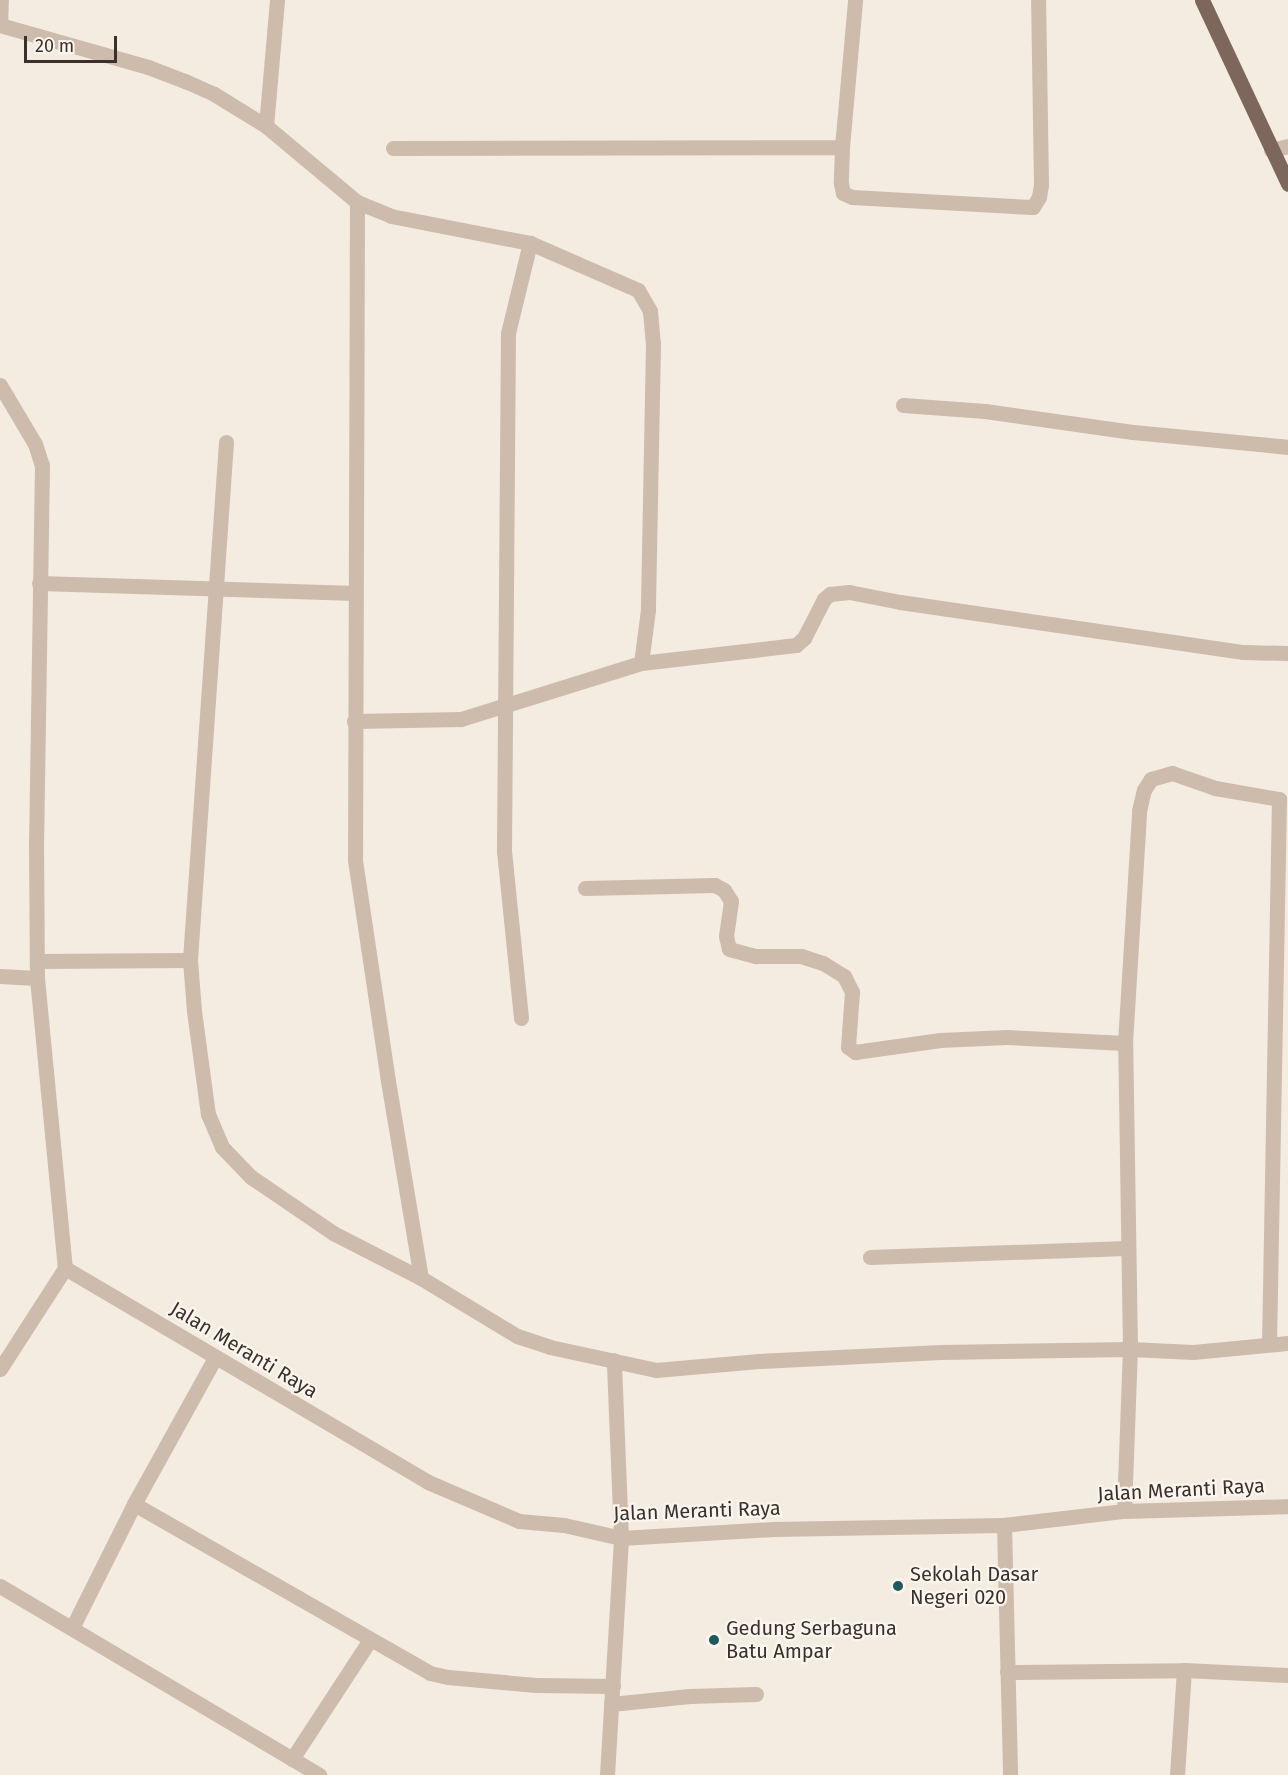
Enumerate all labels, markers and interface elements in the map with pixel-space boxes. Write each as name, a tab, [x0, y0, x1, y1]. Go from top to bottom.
scale bar	[27, 24, 120, 62]
text: 20 m	[35, 35, 74, 57]
street label: Jalan Meranti Raya	[166, 1297, 322, 1403]
street label: Jalan Meranti Raya	[1097, 1474, 1265, 1506]
street label: Jalan Meranti Raya	[613, 1496, 781, 1526]
place label: Sekolah Dasar Negeri 020	[910, 1562, 1038, 1609]
marker: Sekolah Dasar Negeri 020	[891, 1579, 905, 1593]
place label: Gedung Serbaguna Batu Ampar	[726, 1616, 897, 1663]
marker: Gedung Serbaguna Batu Ampar	[707, 1633, 721, 1647]

